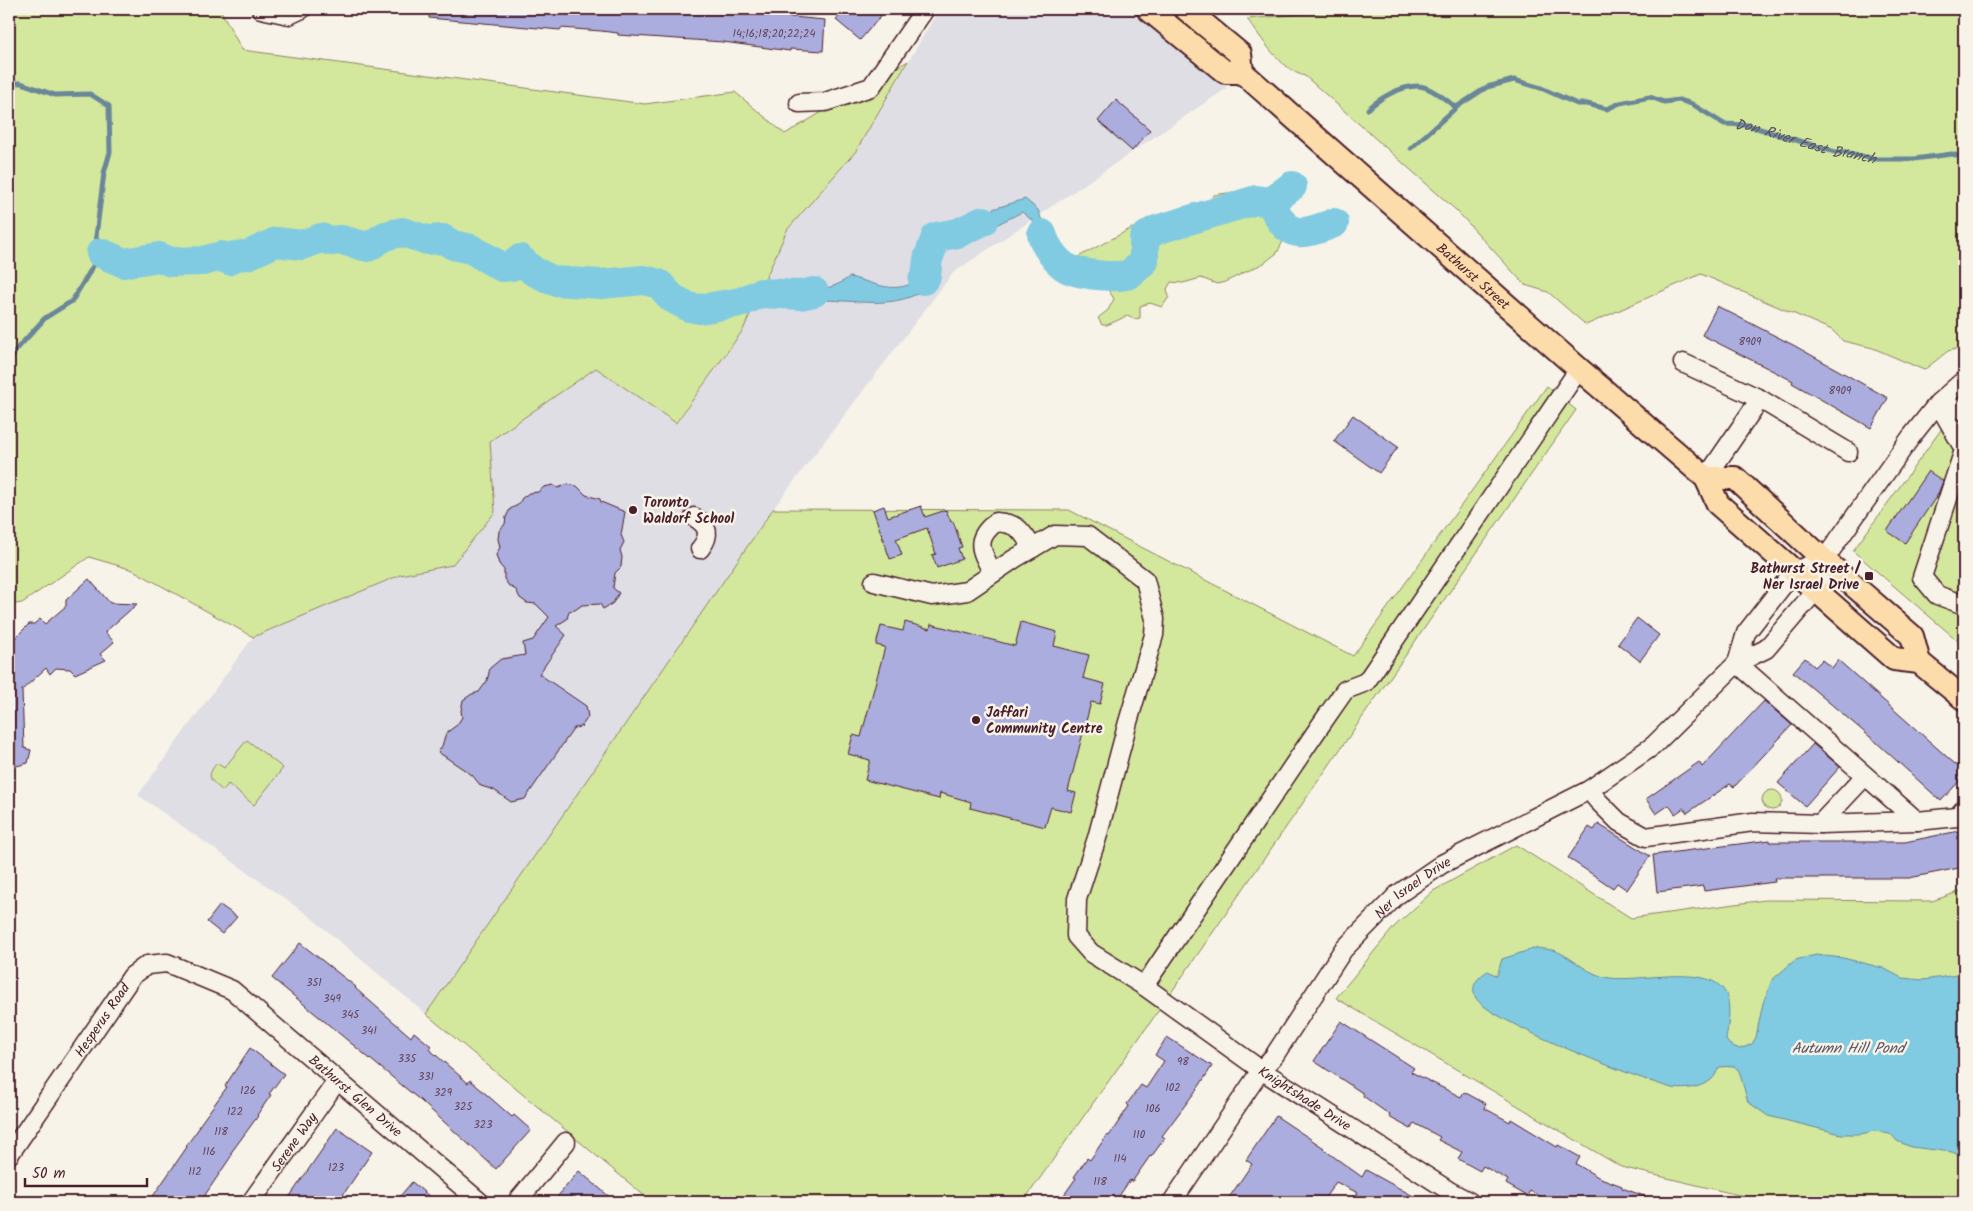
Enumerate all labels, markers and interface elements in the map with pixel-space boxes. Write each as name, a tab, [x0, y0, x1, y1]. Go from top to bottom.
house number: 14;16;18;20;22;24	[732, 25, 816, 43]
water label: Don River East Branch	[1735, 114, 1880, 173]
street label: Bathurst Street	[1431, 238, 1515, 316]
house number: 8909	[1739, 333, 1762, 351]
house number: 8909	[1829, 382, 1852, 400]
place label: Toronto Waldorf School	[643, 492, 735, 530]
marker: Toronto Waldorf School	[627, 504, 639, 516]
place label: Bathurst Street / Ner Israel Drive	[1750, 558, 1861, 596]
marker: Bathurst Street / Ner Israel Drive	[1863, 570, 1875, 582]
place label: Jaffari Community Centre	[986, 702, 1103, 740]
marker: Jaffari Community Centre	[970, 714, 982, 726]
street label: Ner Israel Drive	[1370, 851, 1456, 924]
house number: 351	[306, 974, 322, 992]
street label: Hesperus Road	[69, 978, 137, 1062]
house number: 349	[323, 990, 341, 1008]
house number: 345	[341, 1006, 360, 1024]
house number: 341	[361, 1022, 377, 1040]
water label: Autumn Hill Pond	[1792, 1037, 1908, 1061]
street label: Bathurst Glen Drive	[303, 1050, 407, 1143]
house number: 335	[398, 1050, 417, 1068]
house number: 98	[1177, 1053, 1189, 1071]
street label: Knightshade Drive	[1253, 1061, 1356, 1137]
house number: 331	[418, 1068, 434, 1086]
house number: 102	[1165, 1079, 1181, 1097]
house number: 126	[240, 1082, 256, 1100]
house number: 329	[434, 1084, 453, 1102]
house number: 325	[454, 1098, 473, 1116]
house number: 106	[1145, 1100, 1161, 1118]
house number: 122	[227, 1103, 243, 1121]
street label: Serene Way	[266, 1108, 324, 1176]
house number: 323	[474, 1116, 492, 1134]
house number: 118	[214, 1123, 228, 1141]
house number: 110	[1133, 1126, 1146, 1144]
house number: 116	[202, 1143, 216, 1161]
house number: 114	[1114, 1150, 1126, 1168]
scale bar	[25, 1156, 148, 1188]
house number: 123	[328, 1159, 344, 1177]
text: 50 m	[32, 1162, 66, 1186]
house number: 112	[188, 1163, 202, 1181]
house number: 118	[1093, 1173, 1107, 1191]

